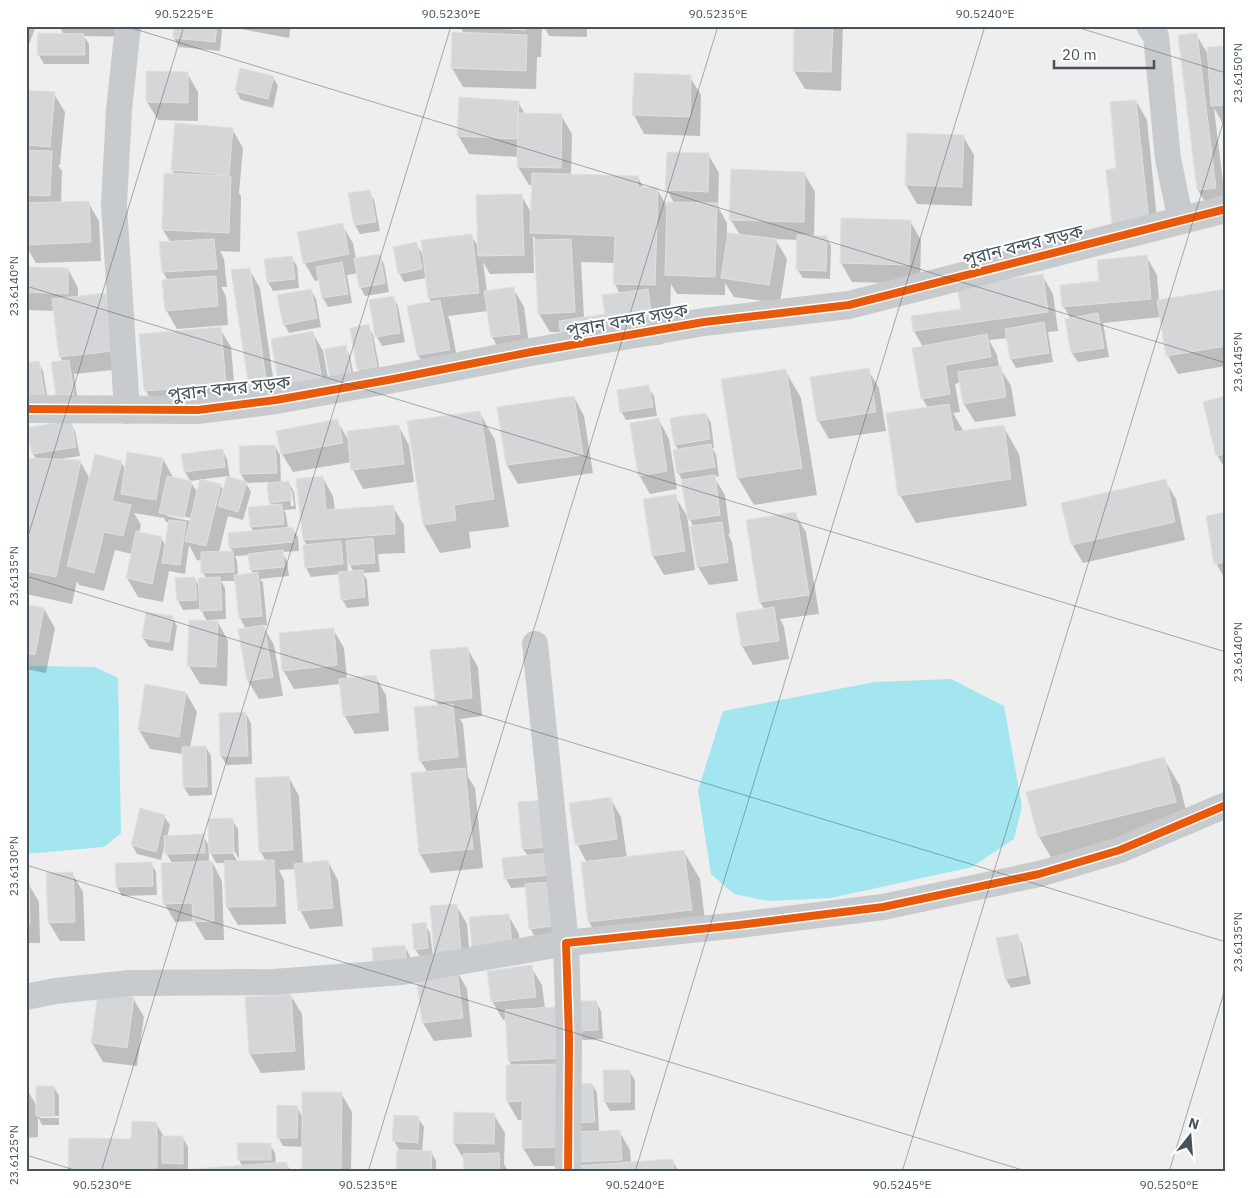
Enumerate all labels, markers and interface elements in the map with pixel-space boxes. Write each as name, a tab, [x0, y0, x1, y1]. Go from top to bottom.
text: 90.5225°E	[154, 6, 214, 21]
text: 90.5230°E	[421, 6, 481, 21]
text: 90.5235°E	[688, 6, 748, 21]
text: 90.5240°E	[955, 6, 1015, 21]
scale bar	[1054, 38, 1154, 70]
text: 23.6150°N	[1230, 43, 1245, 103]
text: 20 m	[1062, 45, 1097, 64]
street label: পুরান বন্দর সড়ক	[960, 219, 1086, 271]
text: 23.6140°N	[6, 256, 21, 316]
street label: পুরান বন্দর সড়ক	[564, 298, 690, 342]
text: 23.6145°N	[1230, 332, 1245, 392]
street label: পুরান বন্দর সড়ক	[167, 370, 292, 406]
text: 23.6135°N	[6, 546, 21, 606]
text: 23.6140°N	[1230, 622, 1245, 682]
text: 23.6130°N	[6, 836, 21, 896]
text: 23.6135°N	[1230, 912, 1245, 972]
north arrow	[1164, 1110, 1214, 1160]
text: N	[1186, 1113, 1201, 1134]
text: 23.6125°N	[6, 1125, 21, 1185]
text: 90.5230°E	[72, 1177, 132, 1192]
text: 90.5235°E	[338, 1177, 398, 1192]
text: 90.5240°E	[605, 1177, 665, 1192]
text: 90.5245°E	[872, 1177, 932, 1192]
text: 90.5250°E	[1139, 1177, 1199, 1192]

